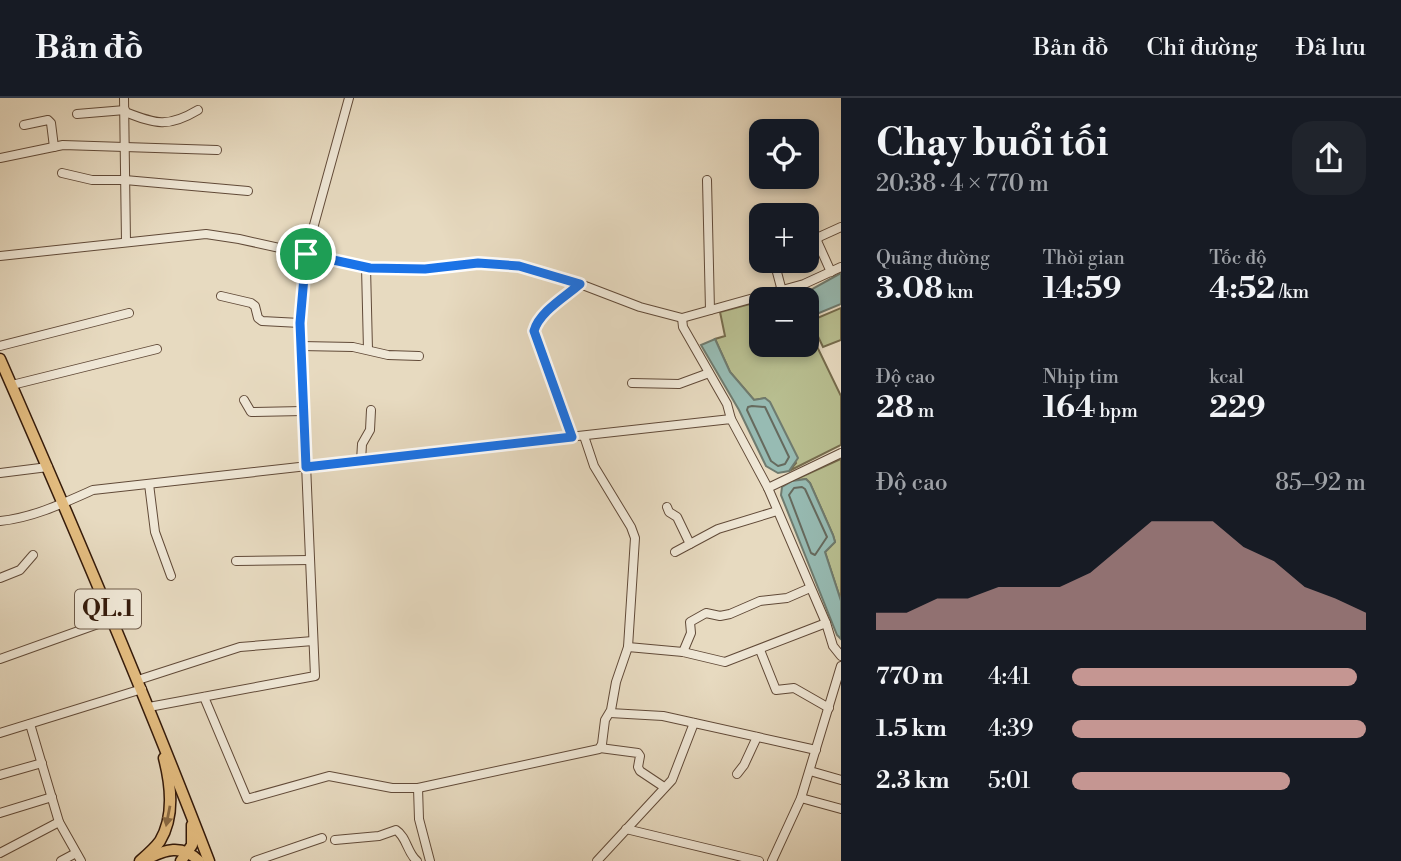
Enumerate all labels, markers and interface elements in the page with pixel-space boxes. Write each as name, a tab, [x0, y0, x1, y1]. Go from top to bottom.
text: Bản đồ	[35, 28, 143, 69]
text: Bản đồ	[1033, 33, 1109, 63]
text: Chỉ đường	[1147, 33, 1258, 63]
text: Đã lưu	[1296, 33, 1366, 63]
map controls	[749, 119, 819, 357]
button: locate	[749, 119, 819, 189]
text: Chạy buổi tối	[876, 120, 1108, 167]
button: share	[1292, 121, 1366, 195]
text: 20:38 · 4 × 770 m	[876, 170, 1049, 198]
button: +	[749, 203, 819, 273]
pin	[276, 224, 336, 284]
icon: arrive	[287, 235, 325, 273]
text: Quãng đường	[876, 246, 990, 270]
text: Thời gian	[1043, 246, 1125, 270]
text: Tốc độ	[1209, 246, 1267, 270]
text: 3.08	[876, 270, 943, 308]
text: 14:59	[1043, 270, 1122, 308]
text: 4:52	[1209, 270, 1275, 308]
text: km	[943, 280, 974, 304]
text: /km	[1275, 280, 1309, 304]
button: −	[749, 287, 819, 357]
text: Độ cao	[876, 365, 935, 389]
text: Nhịp tim	[1043, 365, 1119, 389]
text: kcal	[1209, 365, 1244, 389]
text: 28	[876, 389, 914, 427]
text: 164	[1043, 389, 1096, 427]
text: 229	[1209, 389, 1266, 427]
text: m	[914, 399, 934, 423]
text: bpm	[1096, 399, 1138, 423]
text: Độ cao	[876, 469, 948, 497]
text: 85–92 m	[1275, 469, 1366, 497]
road number: QL.1	[75, 589, 141, 628]
text: 770 m	[876, 663, 943, 691]
text: 4:41	[988, 663, 1030, 691]
text: 1.5 km	[876, 715, 947, 743]
text: 4:39	[988, 715, 1034, 743]
text: 2.3 km	[876, 767, 949, 795]
text: 5:01	[988, 767, 1030, 795]
one-way arrow	[162, 805, 173, 827]

